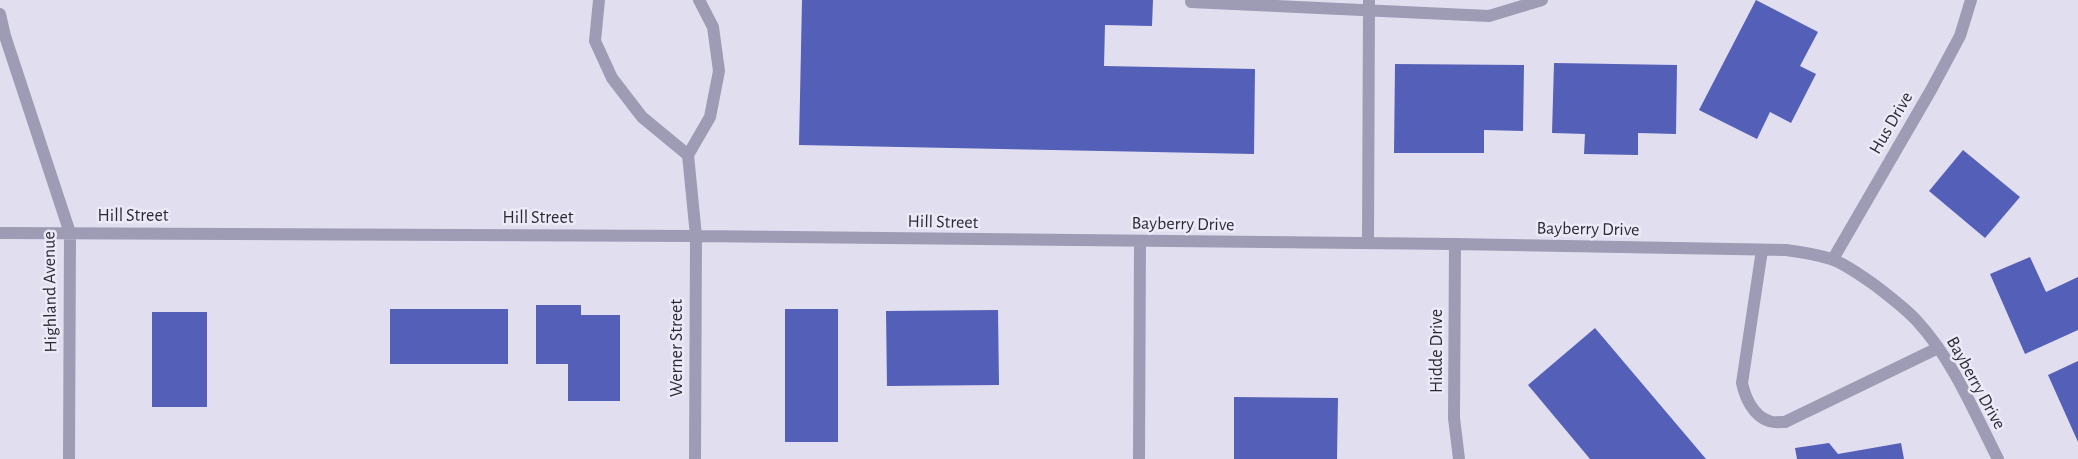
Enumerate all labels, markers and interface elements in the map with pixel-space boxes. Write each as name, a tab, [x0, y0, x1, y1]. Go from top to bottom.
street label: Hus Drive	[1865, 88, 1917, 158]
street label: Hill Street	[98, 205, 168, 227]
street label: Hill Street	[503, 207, 573, 229]
street label: Hill Street	[907, 211, 979, 233]
street label: Bayberry Drive	[1131, 212, 1235, 236]
street label: Bayberry Drive	[1536, 217, 1640, 241]
street label: Highland Avenue	[38, 231, 62, 353]
street label: Werner Street	[666, 299, 688, 397]
street label: Hidde Drive	[1426, 309, 1448, 393]
street label: Bayberry Drive	[1942, 333, 2010, 433]

